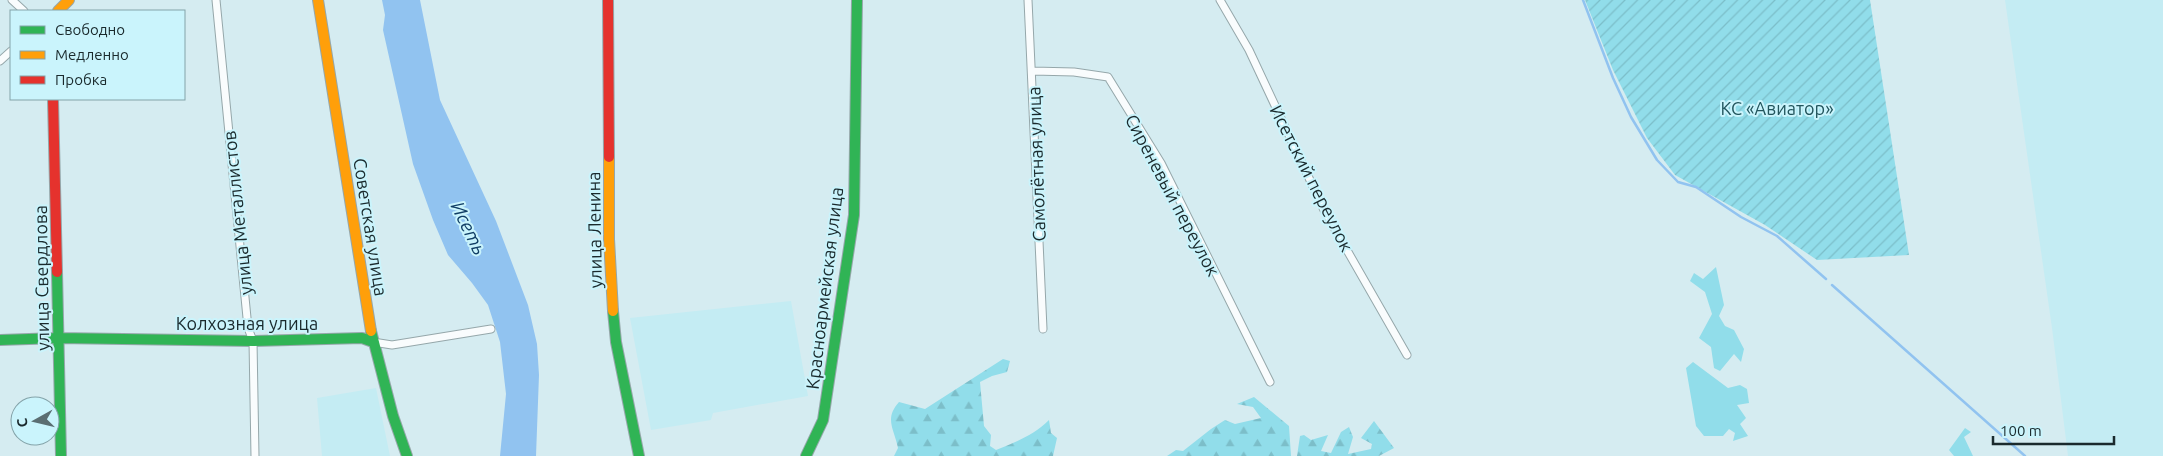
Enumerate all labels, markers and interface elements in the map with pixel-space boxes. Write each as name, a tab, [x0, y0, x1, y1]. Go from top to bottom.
legend	[10, 10, 185, 100]
text: Свободно	[55, 21, 125, 38]
text: Медленно	[55, 46, 129, 63]
text: Пробка	[55, 71, 107, 88]
street label: Самолётная улица	[1023, 86, 1049, 242]
park label: КС «Авиатор»	[1720, 98, 1834, 118]
street label: Исетский переулок	[1266, 101, 1358, 255]
street label: Сиреневый переулок	[1122, 111, 1224, 279]
street label: улица Металлистов	[218, 130, 256, 296]
street label: Советская улица	[350, 157, 392, 297]
street label: улица Ленина	[583, 171, 605, 289]
street label: Красноармейская улица	[802, 186, 846, 390]
water label: Исеть	[447, 198, 491, 258]
street label: улица Свердлова	[30, 205, 52, 351]
street label: Колхозная улица	[176, 313, 318, 333]
north arrow	[10, 396, 60, 446]
scale bar	[1993, 414, 2114, 446]
text: С	[14, 417, 31, 428]
text: 100 m	[2000, 422, 2042, 439]

